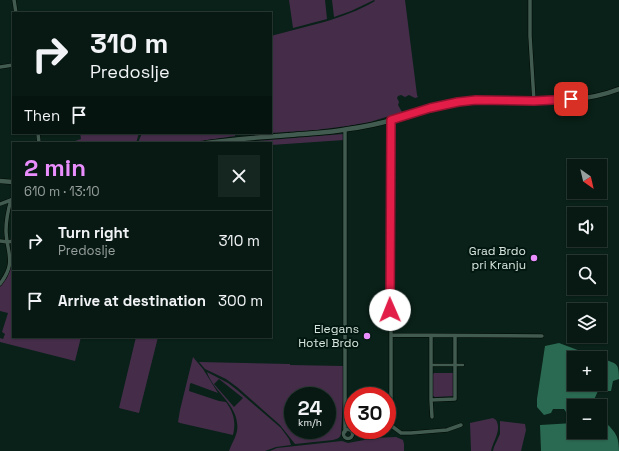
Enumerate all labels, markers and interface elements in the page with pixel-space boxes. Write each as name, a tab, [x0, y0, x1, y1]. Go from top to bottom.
text: 310 m	[90, 25, 168, 61]
icon: right	[24, 28, 76, 80]
text: Predoslje	[90, 60, 170, 83]
pin	[554, 82, 588, 116]
icon: arrive	[560, 88, 582, 110]
icon: arrive	[68, 104, 90, 126]
text: Then	[24, 106, 60, 125]
text: 2 min	[24, 152, 86, 183]
button: close	[218, 155, 260, 197]
north arrow	[567, 159, 607, 199]
map controls	[567, 159, 607, 439]
text: 610 m · 13:10	[24, 183, 100, 200]
button: sound	[567, 207, 607, 247]
text: Turn right	[58, 223, 129, 242]
icon: right	[24, 230, 46, 252]
text: 310 m	[219, 231, 260, 250]
text: Predoslje	[58, 242, 116, 259]
place label: Grad Brdo pri Kranju	[469, 243, 526, 273]
marker: Grad Brdo pri Kranju	[529, 253, 539, 263]
button: search	[567, 255, 607, 295]
position arrow	[369, 289, 411, 331]
icon: arrive	[24, 290, 46, 312]
text: Arrive at destination	[58, 291, 206, 310]
text: 300 m	[218, 291, 263, 310]
button: layers	[567, 303, 607, 343]
place label: Elegans Hotel Brdo	[298, 321, 359, 351]
marker: Elegans Hotel Brdo	[362, 331, 372, 341]
button: +	[567, 351, 607, 391]
speed limit sign: 30	[344, 387, 396, 439]
text: 24	[298, 395, 322, 421]
button: −	[567, 399, 607, 439]
text: km/h	[298, 416, 322, 429]

